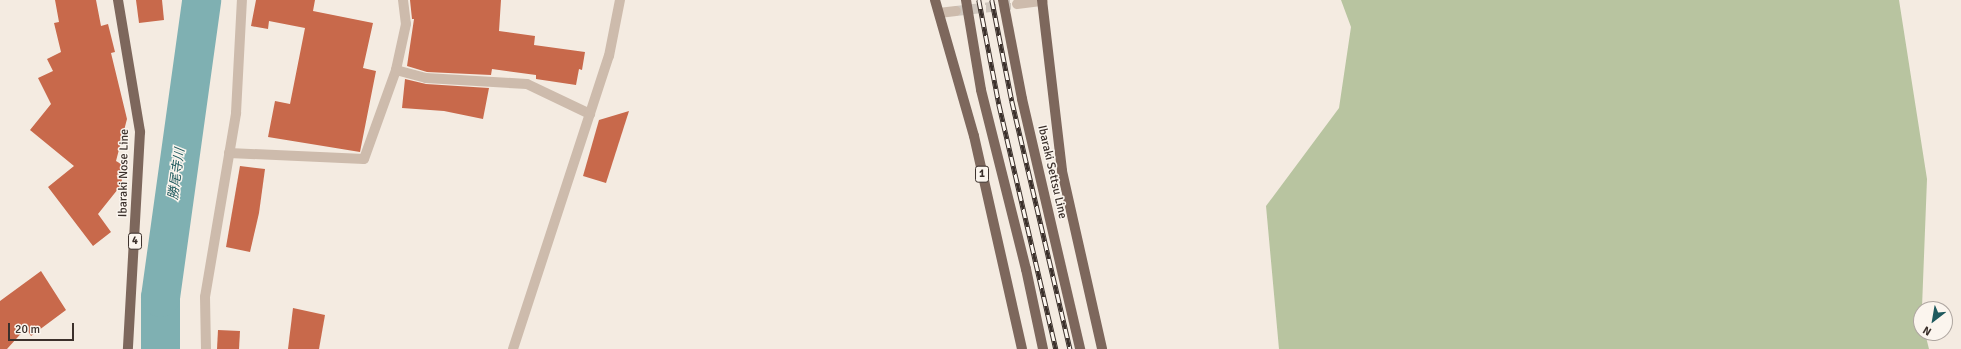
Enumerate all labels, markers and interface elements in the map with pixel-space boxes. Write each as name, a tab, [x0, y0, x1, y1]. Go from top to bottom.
street label: Ibaraki Settsu Line	[1034, 124, 1070, 220]
street label: Ibaraki Nose Line	[116, 129, 132, 217]
water label: 勝尾寺川	[166, 147, 188, 201]
road number: 1	[975, 165, 989, 183]
road number: 4	[128, 232, 142, 250]
north arrow	[1913, 301, 1953, 341]
scale bar	[10, 315, 76, 341]
text: 20 m	[15, 322, 40, 337]
text: N	[1920, 323, 1934, 338]

